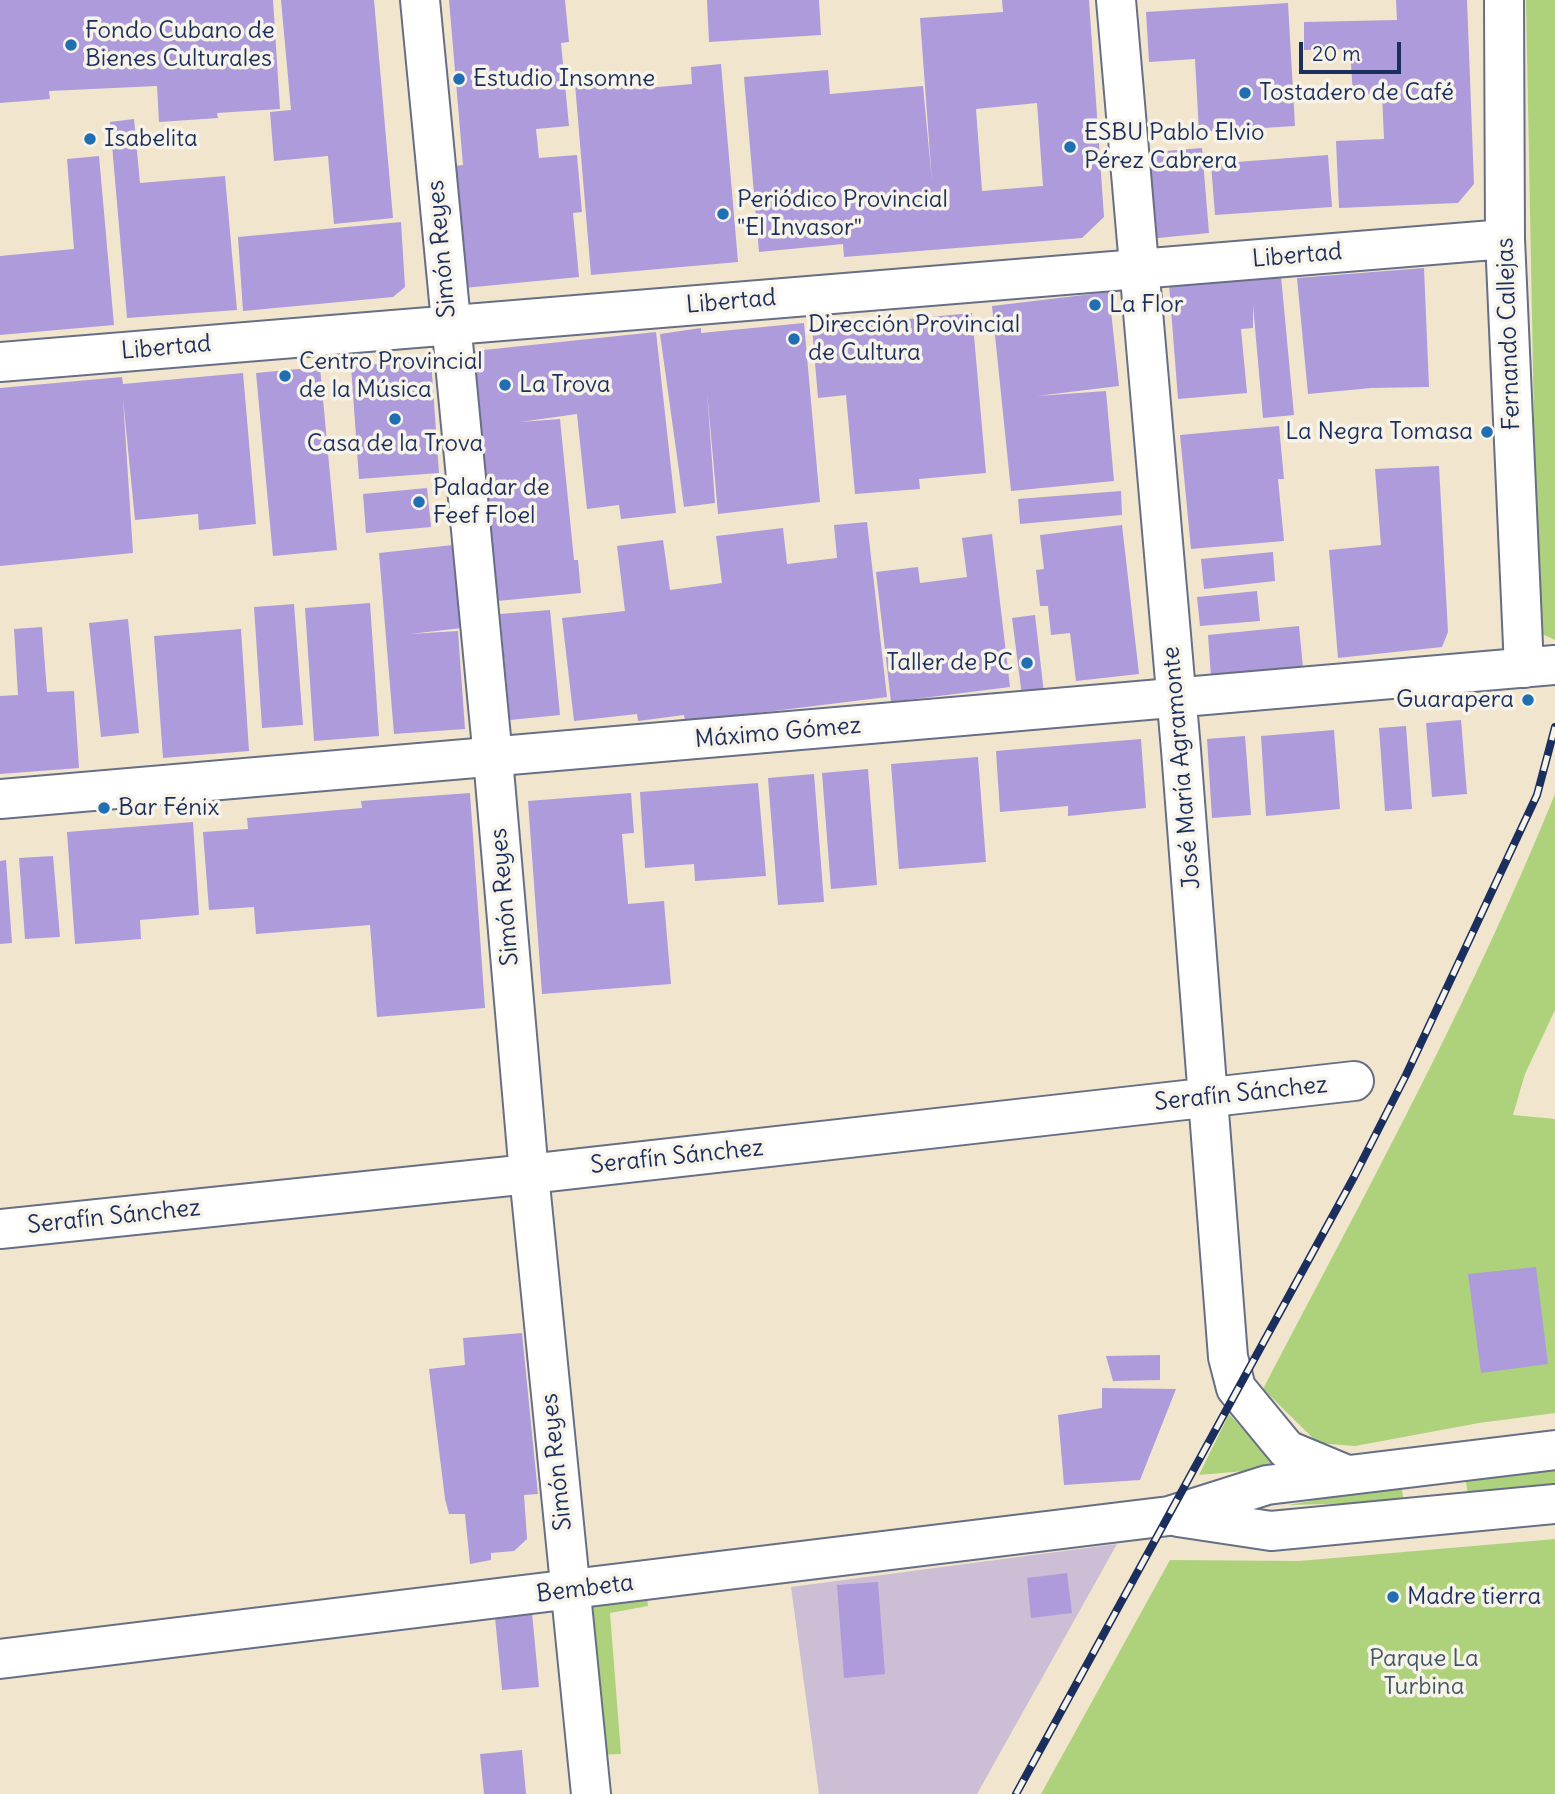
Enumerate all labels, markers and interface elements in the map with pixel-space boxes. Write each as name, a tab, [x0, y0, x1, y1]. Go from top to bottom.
place label: Fondo Cubano de Bienes Culturales	[85, 17, 275, 73]
scale bar	[1303, 28, 1404, 72]
marker: Fondo Cubano de Bienes Culturales	[63, 37, 79, 53]
text: 20 m	[1312, 40, 1361, 67]
place label: Estudio Insomne	[473, 65, 655, 93]
marker: Estudio Insomne	[451, 71, 467, 87]
place label: Tostadero de Café	[1259, 79, 1454, 107]
marker: Tostadero de Café	[1237, 85, 1253, 101]
place label: ESBU Pablo Elvio Pérez Cabrera	[1084, 119, 1264, 175]
place label: Isabelita	[104, 125, 198, 153]
marker: Isabelita	[82, 131, 98, 147]
marker: ESBU Pablo Elvio Pérez Cabrera	[1062, 139, 1078, 155]
street label: Simón Reyes	[422, 179, 462, 319]
place label: Periódico Provincial "El Invasor"	[737, 186, 948, 242]
marker: Periódico Provincial "El Invasor"	[715, 206, 731, 222]
street label: Fernando Callejas	[1491, 237, 1527, 431]
street label: Libertad	[1251, 238, 1343, 274]
street label: Libertad	[685, 284, 777, 320]
place label: La Flor	[1109, 291, 1184, 319]
marker: La Flor	[1087, 297, 1103, 313]
place label: Dirección Provincial de Cultura	[808, 311, 1020, 367]
street label: Libertad	[120, 330, 212, 366]
marker: Dirección Provincial de Cultura	[786, 331, 802, 347]
place label: Centro Provincial de la Música	[299, 348, 483, 404]
marker: Centro Provincial de la Música	[277, 368, 293, 384]
place label: La Trova	[519, 371, 611, 399]
marker: La Trova	[497, 377, 513, 393]
marker: Casa de la Trova	[387, 411, 403, 427]
place label: La Negra Tomasa	[1285, 418, 1473, 446]
marker: La Negra Tomasa	[1479, 424, 1495, 440]
place label: Casa de la Trova	[307, 430, 483, 458]
place label: Paladar de Feef Floel	[433, 474, 550, 530]
marker: Paladar de Feef Floel	[411, 494, 427, 510]
street label: José María Agramonte	[1157, 645, 1207, 891]
place label: Taller de PC	[886, 649, 1013, 677]
marker: Taller de PC	[1019, 655, 1035, 671]
place label: Guarapera	[1396, 686, 1514, 714]
marker: Guarapera	[1520, 692, 1536, 708]
street label: Máximo Gómez	[694, 711, 862, 755]
place label: Bar Fénix	[118, 794, 219, 822]
marker: Bar Fénix	[96, 800, 112, 816]
street label: Simón Reyes	[485, 827, 525, 967]
street label: Serafín Sánchez	[1153, 1071, 1329, 1117]
street label: Serafín Sánchez	[589, 1134, 765, 1180]
street label: Serafín Sánchez	[26, 1194, 202, 1240]
street label: Simón Reyes	[535, 1392, 579, 1532]
street label: Bembeta	[535, 1569, 635, 1609]
place label: Madre tierra	[1407, 1583, 1541, 1611]
marker: Madre tierra	[1385, 1589, 1401, 1605]
park label: Parque La Turbina	[1369, 1645, 1479, 1701]

